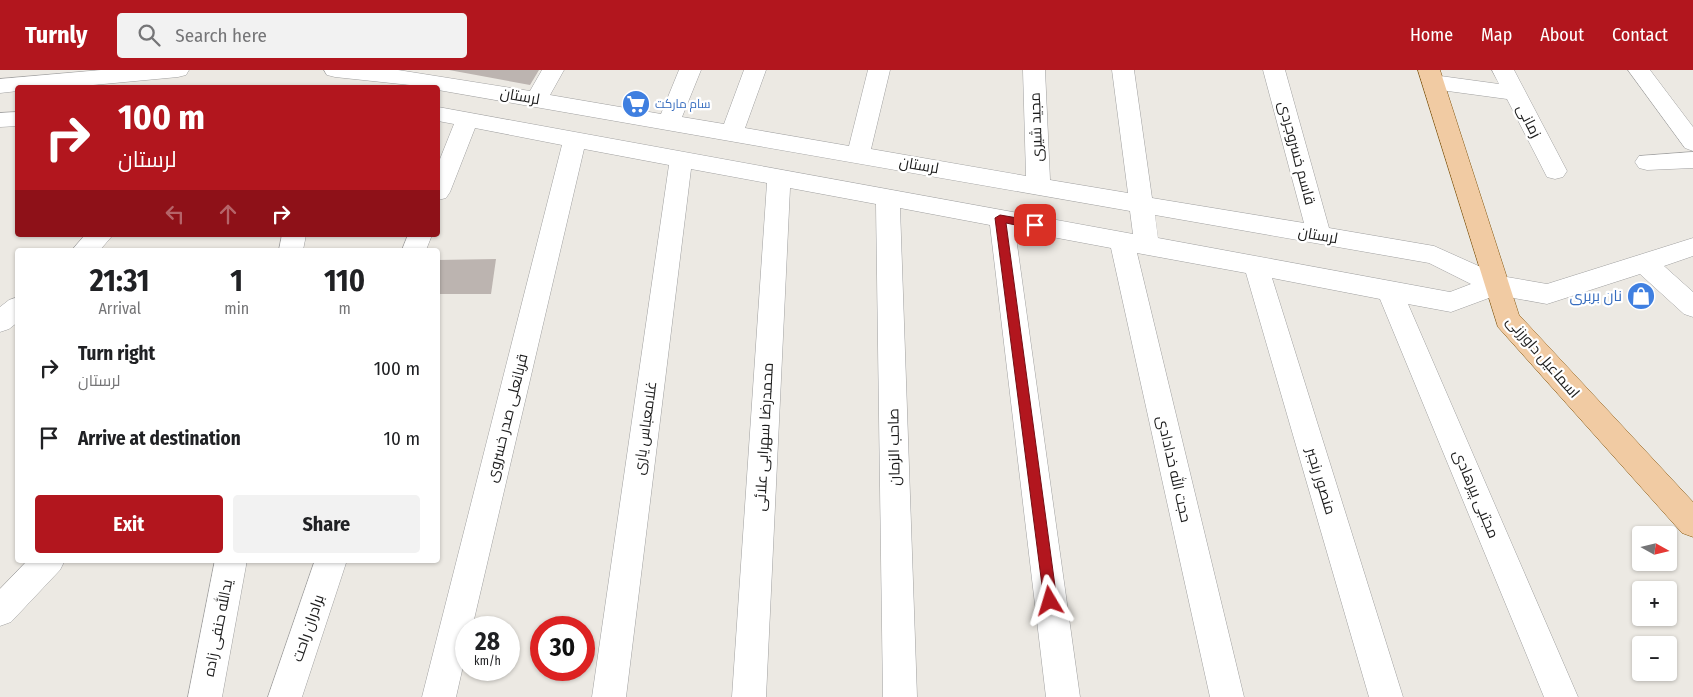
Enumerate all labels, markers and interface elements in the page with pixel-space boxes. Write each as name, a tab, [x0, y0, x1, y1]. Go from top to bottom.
search box	[117, 13, 467, 58]
text: Turnly	[25, 21, 87, 49]
icon: search	[135, 21, 163, 49]
text: Search here	[175, 24, 267, 47]
text: Home	[1410, 24, 1453, 46]
text: Map	[1481, 24, 1512, 46]
text: About	[1540, 24, 1584, 46]
text: Contact	[1612, 24, 1668, 46]
street label: لرستان	[499, 84, 541, 109]
supermarket icon: سام مارکت	[621, 89, 651, 119]
street label: مجید شیری	[1026, 92, 1047, 162]
text: 100 m	[118, 96, 205, 138]
place label: سام مارکت	[655, 97, 711, 112]
street label: قاسم خسروجردی	[1274, 99, 1319, 207]
street label: زمانی	[1512, 101, 1545, 141]
icon: right	[35, 105, 100, 170]
text: لرستان	[118, 146, 176, 173]
street label: لرستان	[898, 153, 940, 178]
icon: left	[161, 200, 189, 228]
icon: ahead	[214, 200, 242, 228]
icon: right	[267, 200, 295, 228]
pin	[1014, 204, 1056, 246]
icon: arrive	[1021, 211, 1049, 239]
street label: لرستان	[1297, 223, 1339, 248]
text: 21:31	[90, 263, 150, 299]
text: 1	[230, 263, 243, 299]
text: 110	[324, 263, 365, 299]
shop icon: نان بربری	[1626, 281, 1656, 311]
place label: نان بربری	[1570, 287, 1622, 306]
text: Arrival	[98, 299, 141, 318]
text: min	[224, 299, 249, 318]
text: m	[338, 299, 351, 318]
street label: اسماعیل داورزنی	[1502, 312, 1584, 402]
text: Turn right	[78, 342, 155, 365]
street label: قربانعلی صدر خسروی	[482, 352, 533, 484]
icon: right	[35, 354, 63, 382]
text: 100 m	[374, 357, 420, 380]
street label: محمدرضا سهرابی علائی	[751, 362, 778, 512]
text: لرستان	[78, 371, 121, 390]
street label: غلامعباس یاری	[630, 380, 661, 476]
street label: صاحب الزمان	[884, 408, 905, 486]
street label: حجت الله خدادادی	[1152, 414, 1196, 524]
icon: arrive	[35, 424, 63, 452]
text: Arrive at destination	[78, 427, 241, 450]
text: 10 m	[384, 427, 420, 450]
street label: منصور رنجبر	[1302, 444, 1340, 517]
street label: مجتبی پیرهادی	[1448, 447, 1503, 541]
button: Exit	[35, 495, 223, 553]
button: Share	[233, 495, 420, 553]
north arrow	[1632, 526, 1678, 571]
map controls	[1632, 526, 1677, 681]
position arrow	[1023, 574, 1075, 626]
street label: یدالله حنفی زاده	[199, 578, 237, 678]
button: +	[1632, 581, 1677, 626]
street label: برادران راحت	[288, 592, 329, 664]
speed limit sign: 30	[530, 616, 595, 681]
text: 28	[475, 627, 500, 657]
button: −	[1632, 636, 1677, 681]
text: km/h	[474, 654, 501, 668]

